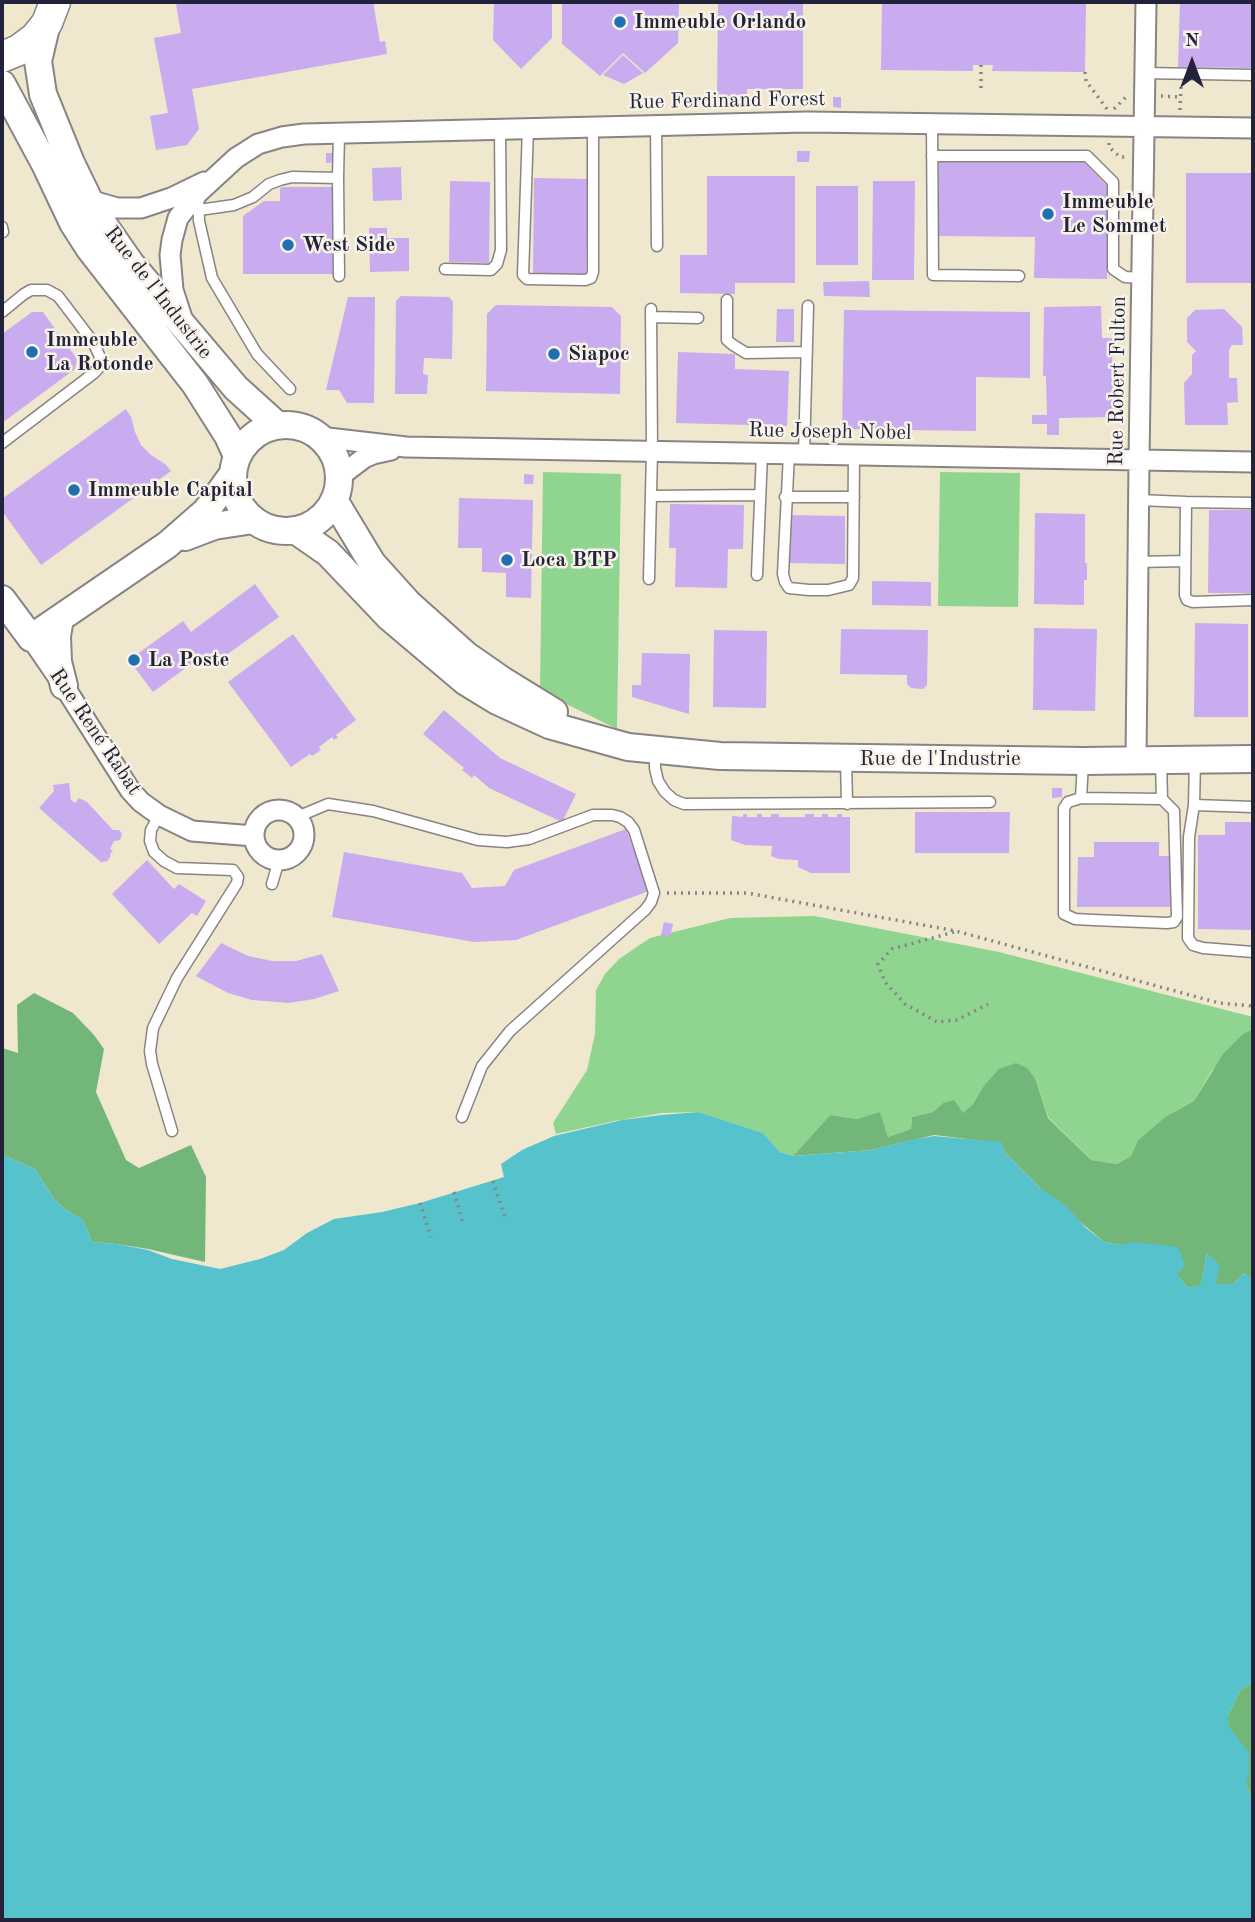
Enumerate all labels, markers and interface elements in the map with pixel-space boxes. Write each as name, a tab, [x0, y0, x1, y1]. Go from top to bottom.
place label: Immeuble Orlando	[634, 9, 806, 35]
marker: Immeuble Orlando	[612, 14, 628, 30]
north arrow	[1157, 28, 1227, 98]
text: N	[1185, 32, 1199, 51]
street label: Rue Ferdinand Forest	[628, 87, 826, 115]
place label: Immeuble Le Sommet	[1062, 189, 1167, 239]
marker: Immeuble Le Sommet	[1040, 206, 1056, 222]
street label: Rue de l'Industrie	[98, 222, 218, 364]
place label: West Side	[302, 232, 395, 258]
marker: West Side	[280, 237, 296, 253]
street label: Rue Robert Fulton	[1104, 296, 1132, 466]
place label: Immeuble La Rotonde	[46, 327, 154, 377]
place label: Siapoc	[568, 341, 630, 367]
marker: Immeuble La Rotonde	[24, 344, 40, 360]
marker: Siapoc	[546, 346, 562, 362]
street label: Rue Joseph Nobel	[748, 418, 912, 446]
place label: Immeuble Capital	[88, 477, 253, 503]
marker: Immeuble Capital	[66, 482, 82, 498]
place label: Loca BTP	[521, 547, 617, 573]
marker: Loca BTP	[499, 552, 515, 568]
place label: La Poste	[148, 647, 229, 673]
marker: La Poste	[126, 652, 142, 668]
street label: Rue René Rabat	[43, 664, 147, 800]
street label: Rue de l'Industrie	[859, 746, 1021, 772]

